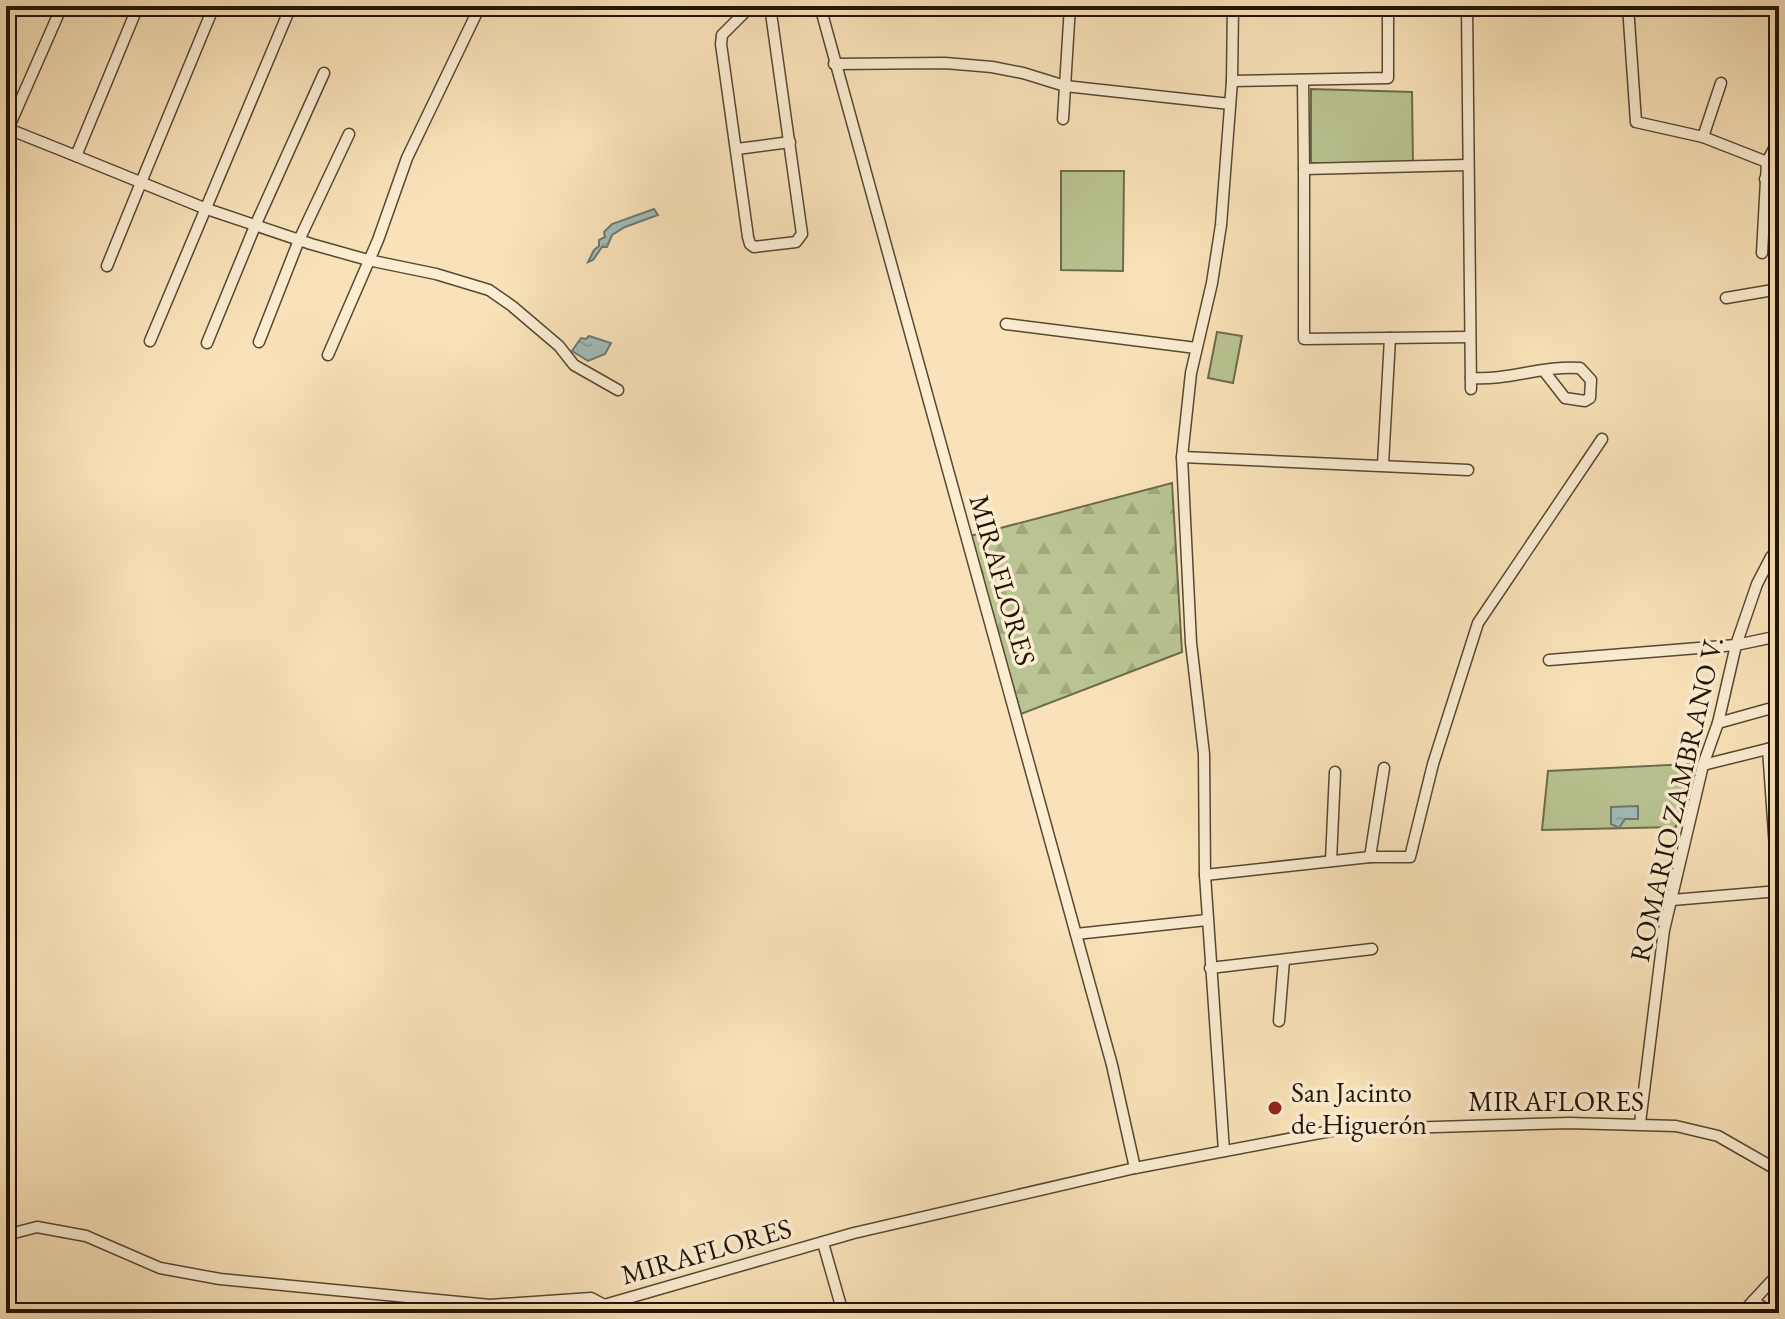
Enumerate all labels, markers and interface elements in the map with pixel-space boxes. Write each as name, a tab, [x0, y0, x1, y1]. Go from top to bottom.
street label: MIRAFLORES	[961, 490, 1045, 670]
street label: ROMARIO ZAMBRANO V.	[1621, 633, 1731, 965]
place label: San Jacinto de Higuerón	[1291, 1074, 1427, 1142]
street label: MIRAFLORES	[1468, 1083, 1644, 1119]
marker: San Jacinto de Higuerón	[1266, 1099, 1284, 1117]
street label: MIRAFLORES	[616, 1209, 796, 1293]

